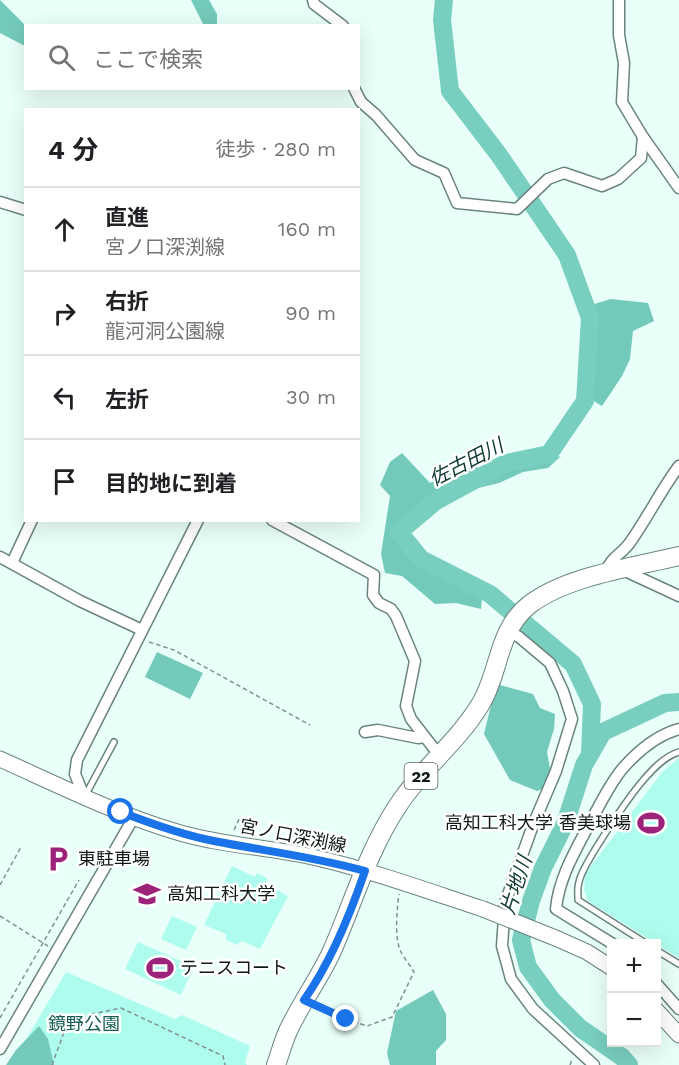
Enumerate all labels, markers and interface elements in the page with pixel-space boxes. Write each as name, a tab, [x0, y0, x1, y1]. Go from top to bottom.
search box	[24, 24, 360, 90]
icon: search	[45, 41, 78, 74]
text: ここで検索	[93, 47, 203, 72]
text: 4 分	[48, 135, 98, 165]
text: 徒歩 · 280 m	[216, 137, 336, 161]
text: 直進	[105, 205, 149, 230]
icon: ahead	[48, 213, 81, 246]
text: 160 m	[278, 217, 336, 241]
text: 宮ノ口深渕線	[105, 235, 225, 259]
text: 右折	[105, 289, 149, 314]
icon: right	[48, 297, 81, 330]
text: 90 m	[285, 301, 336, 325]
text: 龍河洞公園線	[105, 319, 225, 343]
icon: left	[48, 381, 81, 414]
text: 30 m	[286, 385, 336, 409]
text: 左折	[105, 387, 149, 412]
water label: 佐古田川	[425, 432, 509, 491]
icon: arrive	[48, 465, 81, 498]
text: 目的地に到着	[105, 471, 237, 496]
road number: 22	[404, 763, 438, 789]
route start	[107, 798, 133, 824]
sports icon: 高知工科大学 香美球場	[636, 808, 666, 838]
place label: 高知工科大学 香美球場	[445, 812, 631, 833]
street label: 宮ノ口深渕線	[238, 815, 348, 856]
parking icon: 東駐車場	[43, 844, 73, 874]
place label: 東駐車場	[78, 848, 150, 869]
water label: 片地川	[495, 851, 537, 917]
school or university icon: 高知工科大学	[132, 879, 162, 909]
place label: 高知工科大学	[167, 883, 275, 904]
map controls	[607, 939, 661, 1047]
button: +	[607, 939, 661, 993]
sports icon: テニスコート	[145, 953, 175, 983]
place label: テニスコート	[180, 957, 288, 978]
button: −	[607, 993, 661, 1047]
route end	[332, 1005, 358, 1031]
park label: 鏡野公園	[48, 1013, 120, 1034]

